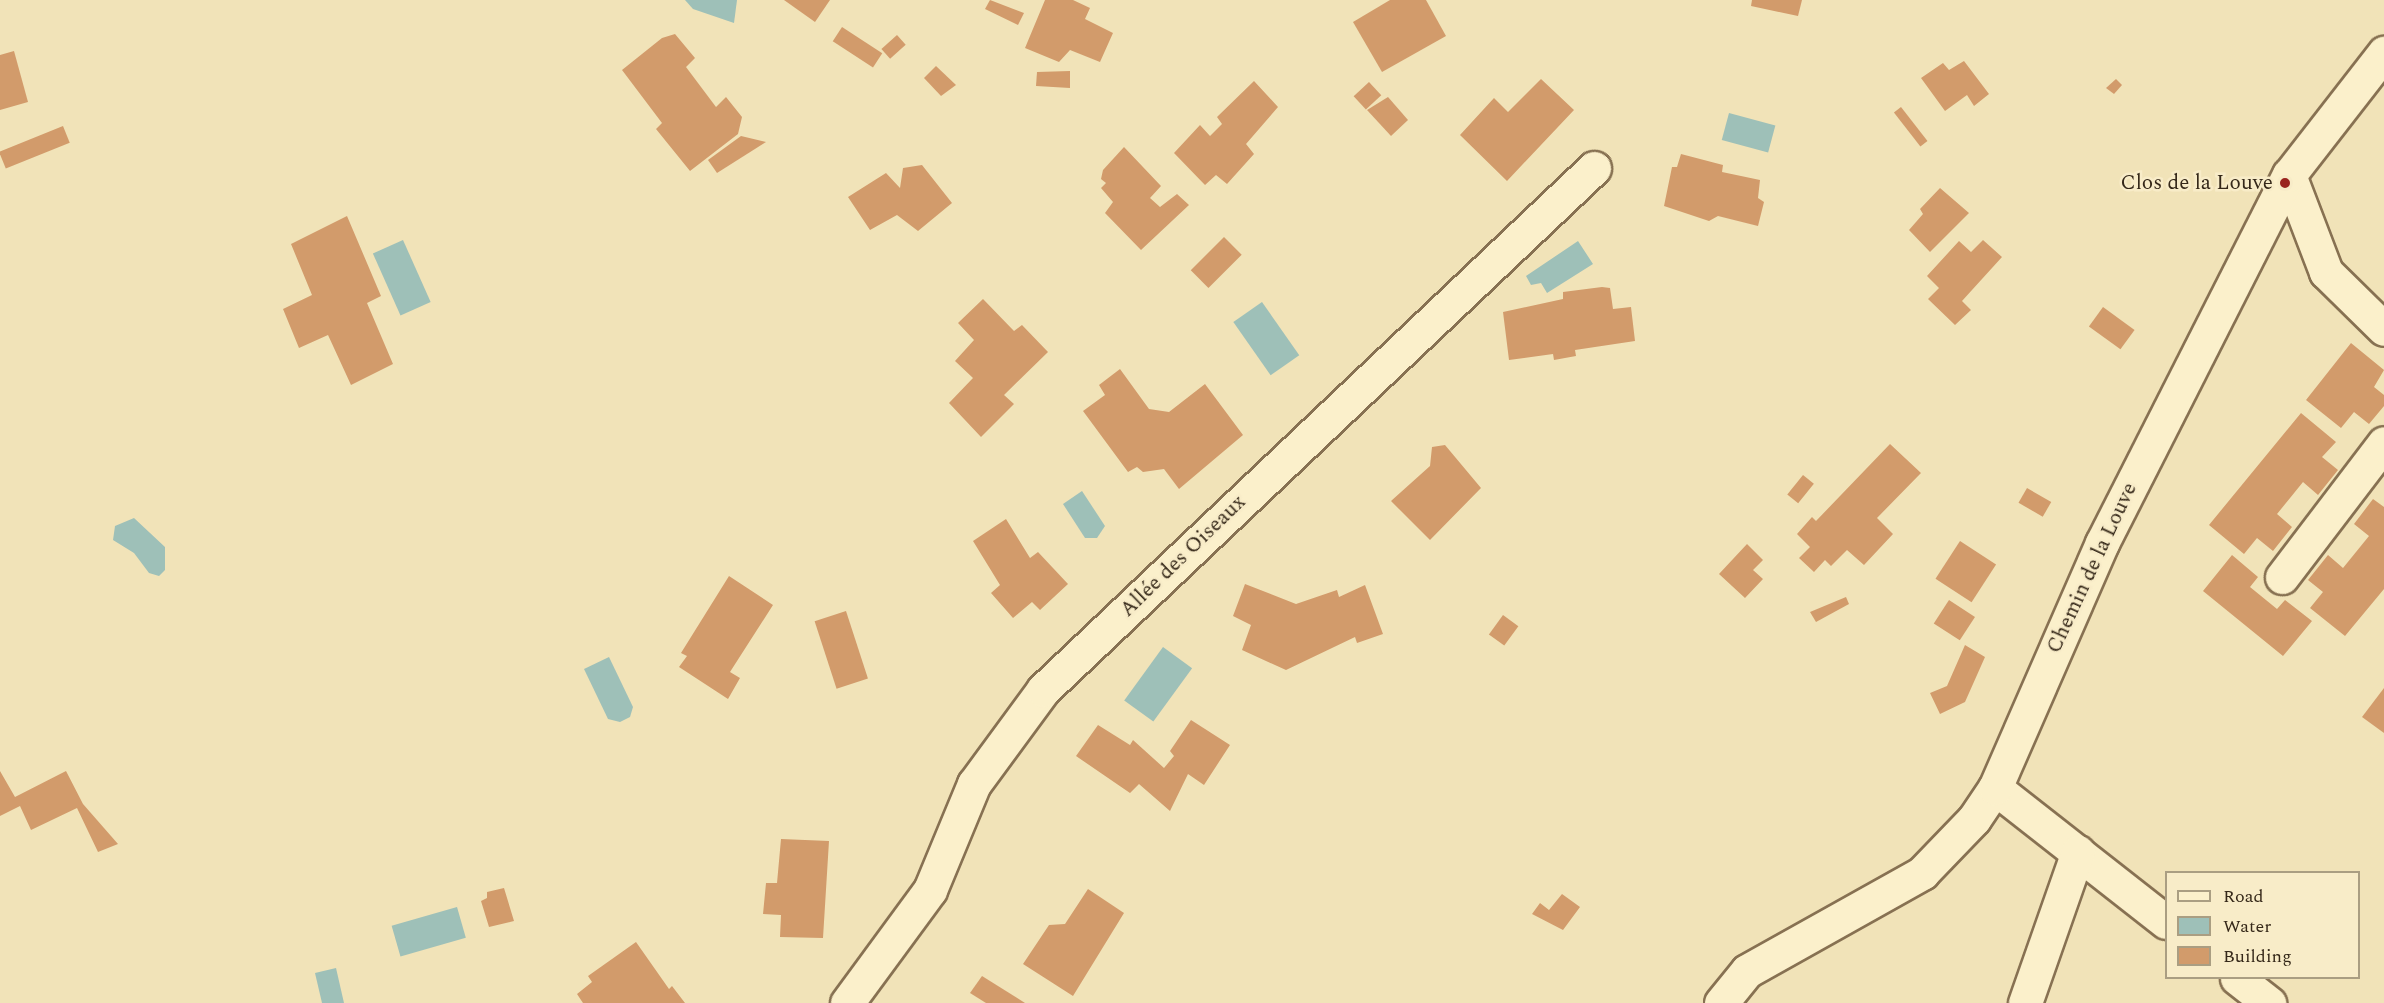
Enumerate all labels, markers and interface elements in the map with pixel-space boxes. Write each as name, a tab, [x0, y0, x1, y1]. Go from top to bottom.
place label: Clos de la Louve	[2120, 170, 2273, 196]
marker: Clos de la Louve	[2278, 176, 2292, 190]
street label: Chemin de la Louve	[2041, 479, 2143, 657]
street label: Allée des Oiseaux	[1115, 490, 1251, 622]
legend	[2165, 871, 2360, 979]
text: Road	[2223, 883, 2264, 910]
text: Water	[2223, 913, 2271, 940]
text: Building	[2223, 943, 2292, 970]

